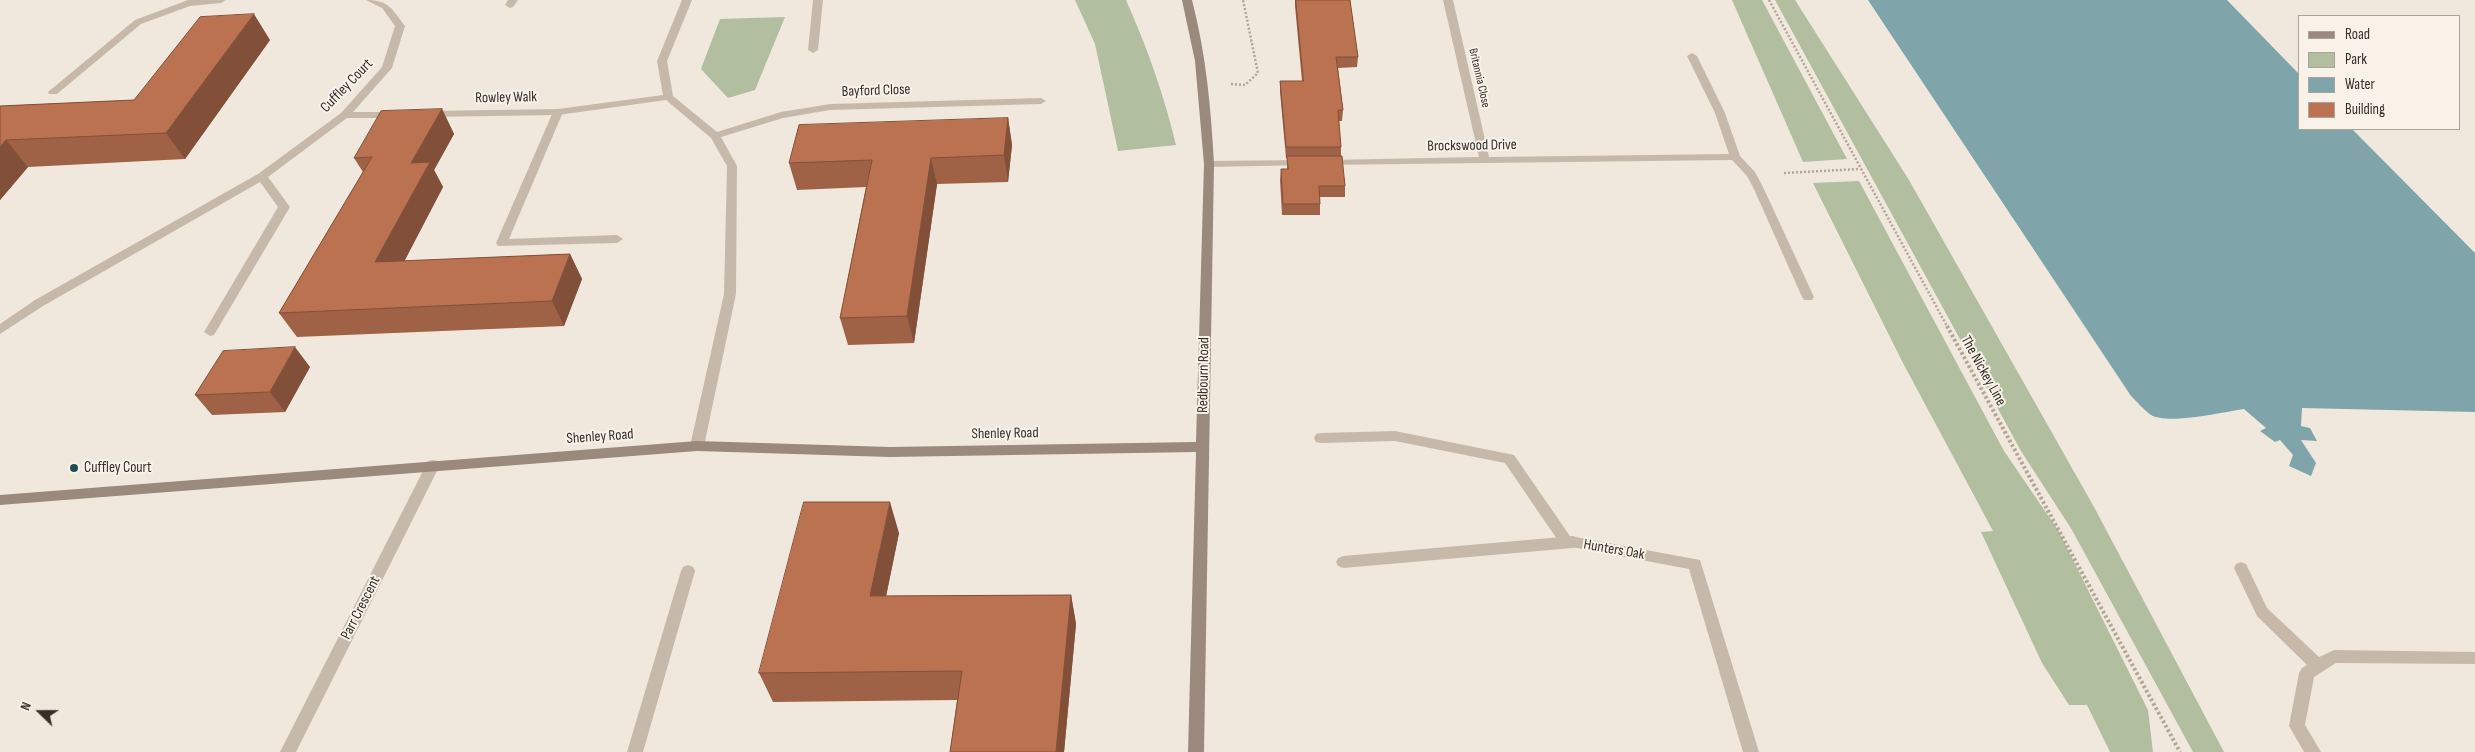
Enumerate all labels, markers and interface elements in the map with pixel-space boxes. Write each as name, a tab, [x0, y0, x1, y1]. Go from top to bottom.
legend	[2298, 15, 2460, 130]
text: Road	[2345, 25, 2370, 44]
street label: Britannia Close	[1465, 47, 1493, 109]
text: Park	[2345, 50, 2367, 69]
street label: Cuffley Court	[317, 55, 377, 117]
text: Water	[2345, 75, 2375, 94]
street label: Bayford Close	[841, 81, 911, 101]
street label: Rowley Walk	[475, 88, 537, 108]
text: Building	[2345, 100, 2385, 119]
street label: Brockswood Drive	[1427, 136, 1517, 156]
street label: The Nickey Line	[1956, 333, 2010, 409]
street label: Redbourn Road	[1194, 337, 1214, 413]
street label: Shenley Road	[971, 424, 1039, 444]
street label: Shenley Road	[566, 426, 634, 448]
place label: Cuffley Court	[84, 459, 152, 477]
marker: Cuffley Court	[68, 462, 80, 474]
street label: Hunters Oak	[1582, 536, 1646, 564]
street label: Parr Crescent	[337, 573, 385, 643]
north arrow	[15, 687, 65, 737]
text: N	[16, 700, 35, 713]

